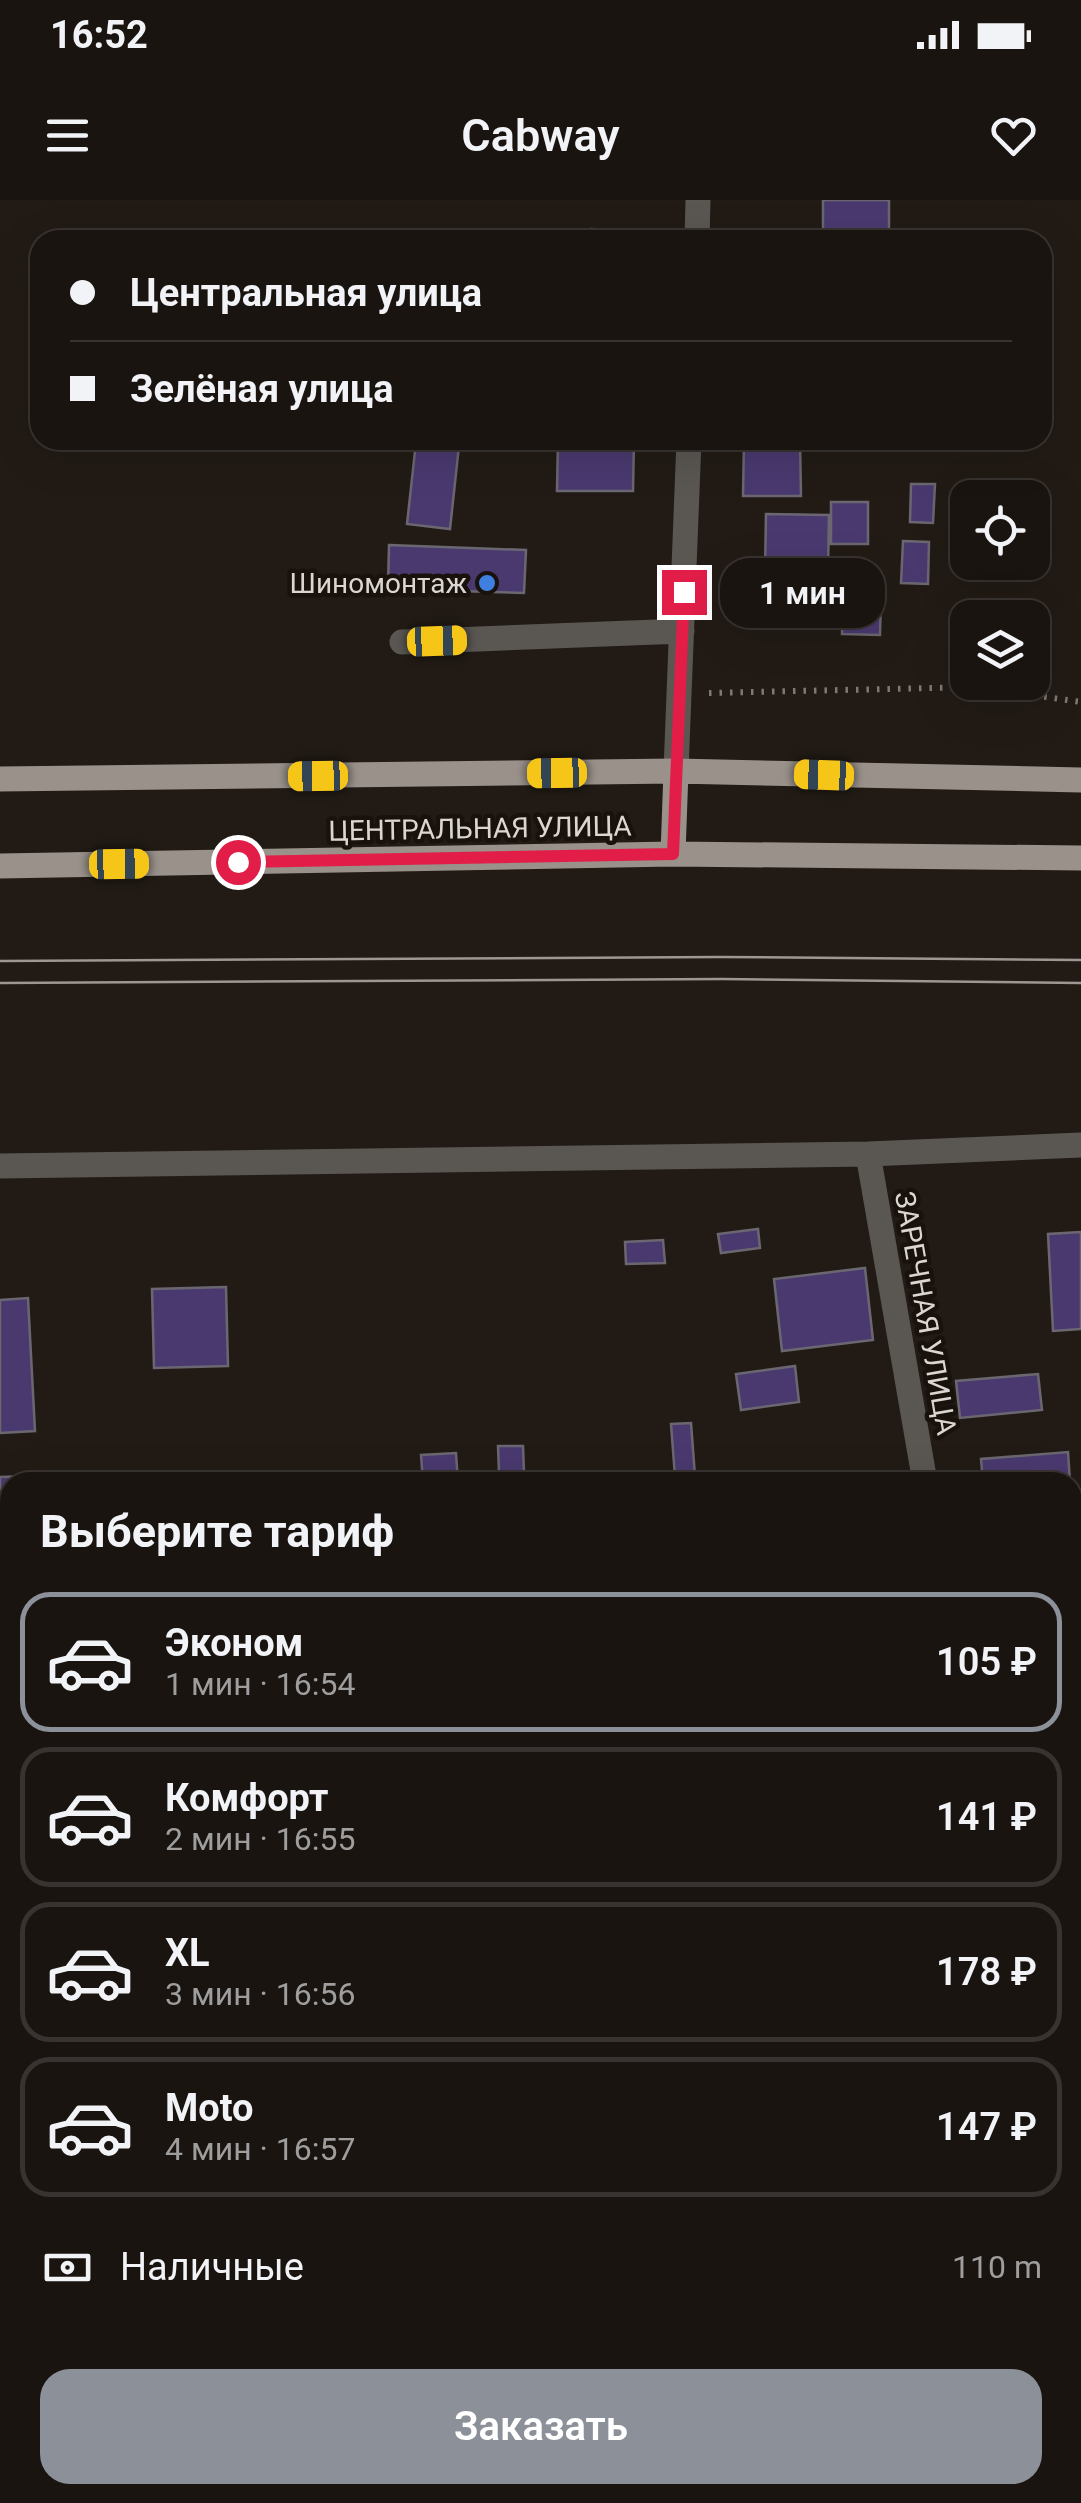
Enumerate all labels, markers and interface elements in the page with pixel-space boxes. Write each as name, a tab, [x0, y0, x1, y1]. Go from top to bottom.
text: 16:52	[50, 13, 148, 57]
icon: menu	[40, 108, 95, 163]
icon: heart	[986, 108, 1041, 163]
text: Cabway	[461, 109, 620, 162]
text: Центральная улица	[130, 271, 482, 315]
text: Зелёная улица	[130, 367, 394, 411]
map controls	[950, 480, 1050, 700]
button: locate	[950, 480, 1050, 580]
callout: 1 мин	[719, 557, 884, 627]
place label: Шиномонтаж	[290, 567, 468, 600]
route end	[662, 570, 707, 615]
marker: Шиномонтаж	[476, 572, 498, 594]
text: 1 мин	[759, 574, 846, 612]
button: layers	[950, 600, 1050, 700]
car	[406, 625, 468, 657]
car	[527, 757, 587, 789]
car	[793, 759, 855, 791]
car	[288, 760, 348, 792]
street label: ЦЕНТРАЛЬНАЯ УЛИЦА	[328, 809, 632, 848]
route start	[216, 840, 261, 885]
car	[89, 848, 149, 880]
street label: ЗАРЕЧНАЯ УЛИЦА	[888, 1189, 963, 1437]
text: Выберите тариф	[40, 1505, 394, 1558]
icon: car	[45, 1617, 135, 1707]
text: Эконом	[165, 1621, 303, 1665]
text: 105 ₽	[936, 1640, 1037, 1684]
text: 1 мин · 16:54	[165, 1665, 356, 1703]
icon: car	[45, 1772, 135, 1862]
text: Комфорт	[165, 1776, 328, 1820]
text: 141 ₽	[936, 1795, 1037, 1839]
text: 2 мин · 16:55	[165, 1820, 356, 1858]
icon: car	[45, 1927, 135, 2017]
text: XL	[165, 1931, 210, 1975]
text: 178 ₽	[936, 1950, 1037, 1994]
text: 3 мин · 16:56	[165, 1975, 356, 2013]
icon: car	[45, 2082, 135, 2172]
text: Moto	[165, 2086, 254, 2130]
text: 147 ₽	[936, 2105, 1037, 2149]
text: 4 мин · 16:57	[165, 2130, 356, 2168]
icon: cash	[40, 2240, 95, 2295]
text: Наличные	[120, 2245, 304, 2289]
text: 110 m	[952, 2248, 1042, 2286]
button: Заказать	[40, 2369, 1042, 2484]

